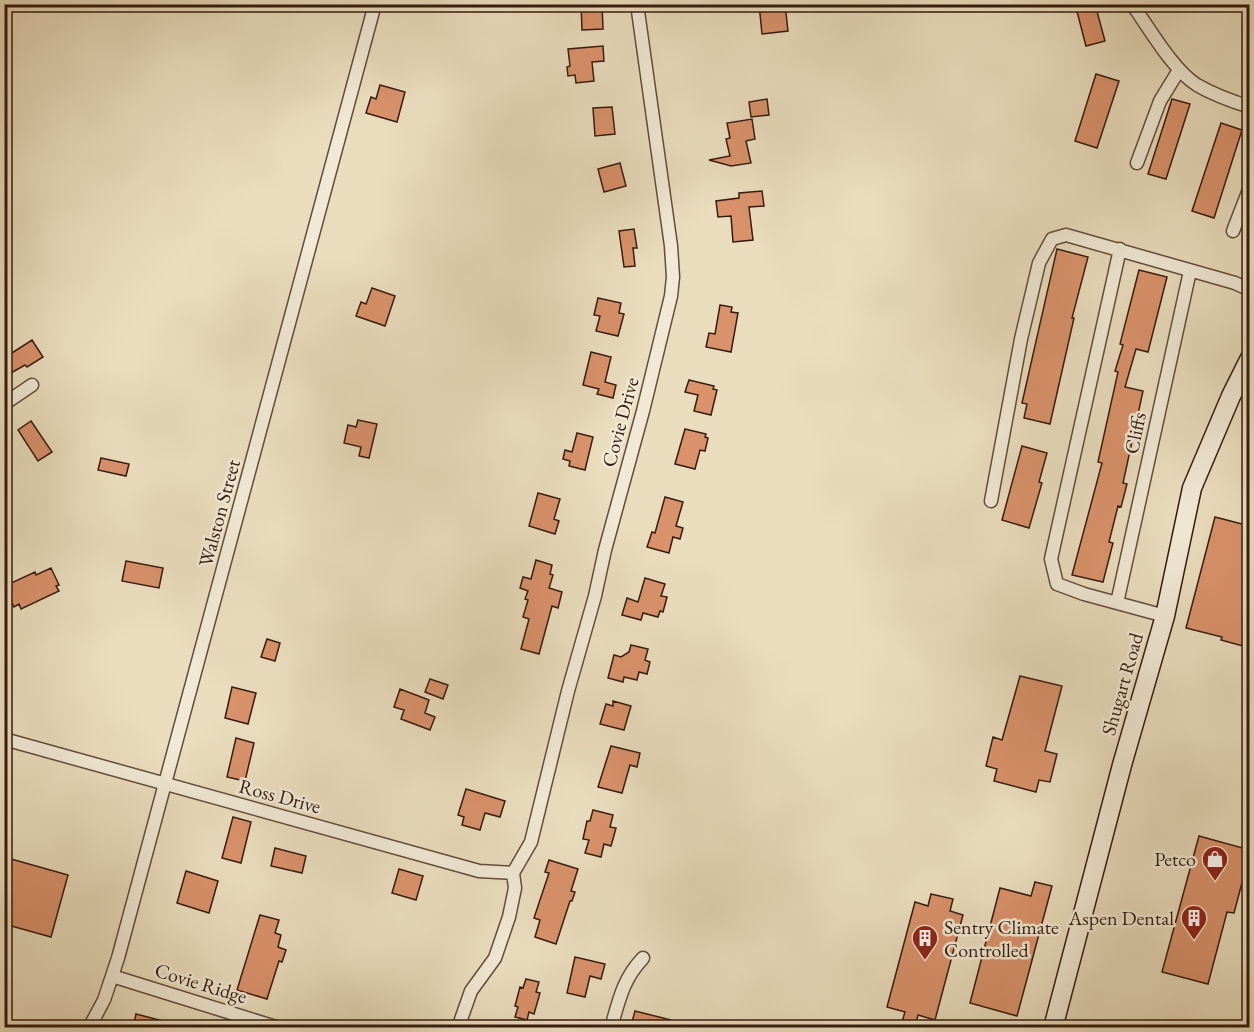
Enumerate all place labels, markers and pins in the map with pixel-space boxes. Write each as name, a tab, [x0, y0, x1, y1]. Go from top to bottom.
shop icon: Petco	[1200, 844, 1230, 882]
place label: Petco	[1154, 846, 1196, 872]
building icon: Aspen Dental	[1179, 903, 1209, 941]
place label: Aspen Dental	[1067, 905, 1174, 931]
place label: Sentry Climate Controlled	[944, 914, 1059, 963]
building icon: Sentry Climate Controlled	[910, 923, 940, 961]

